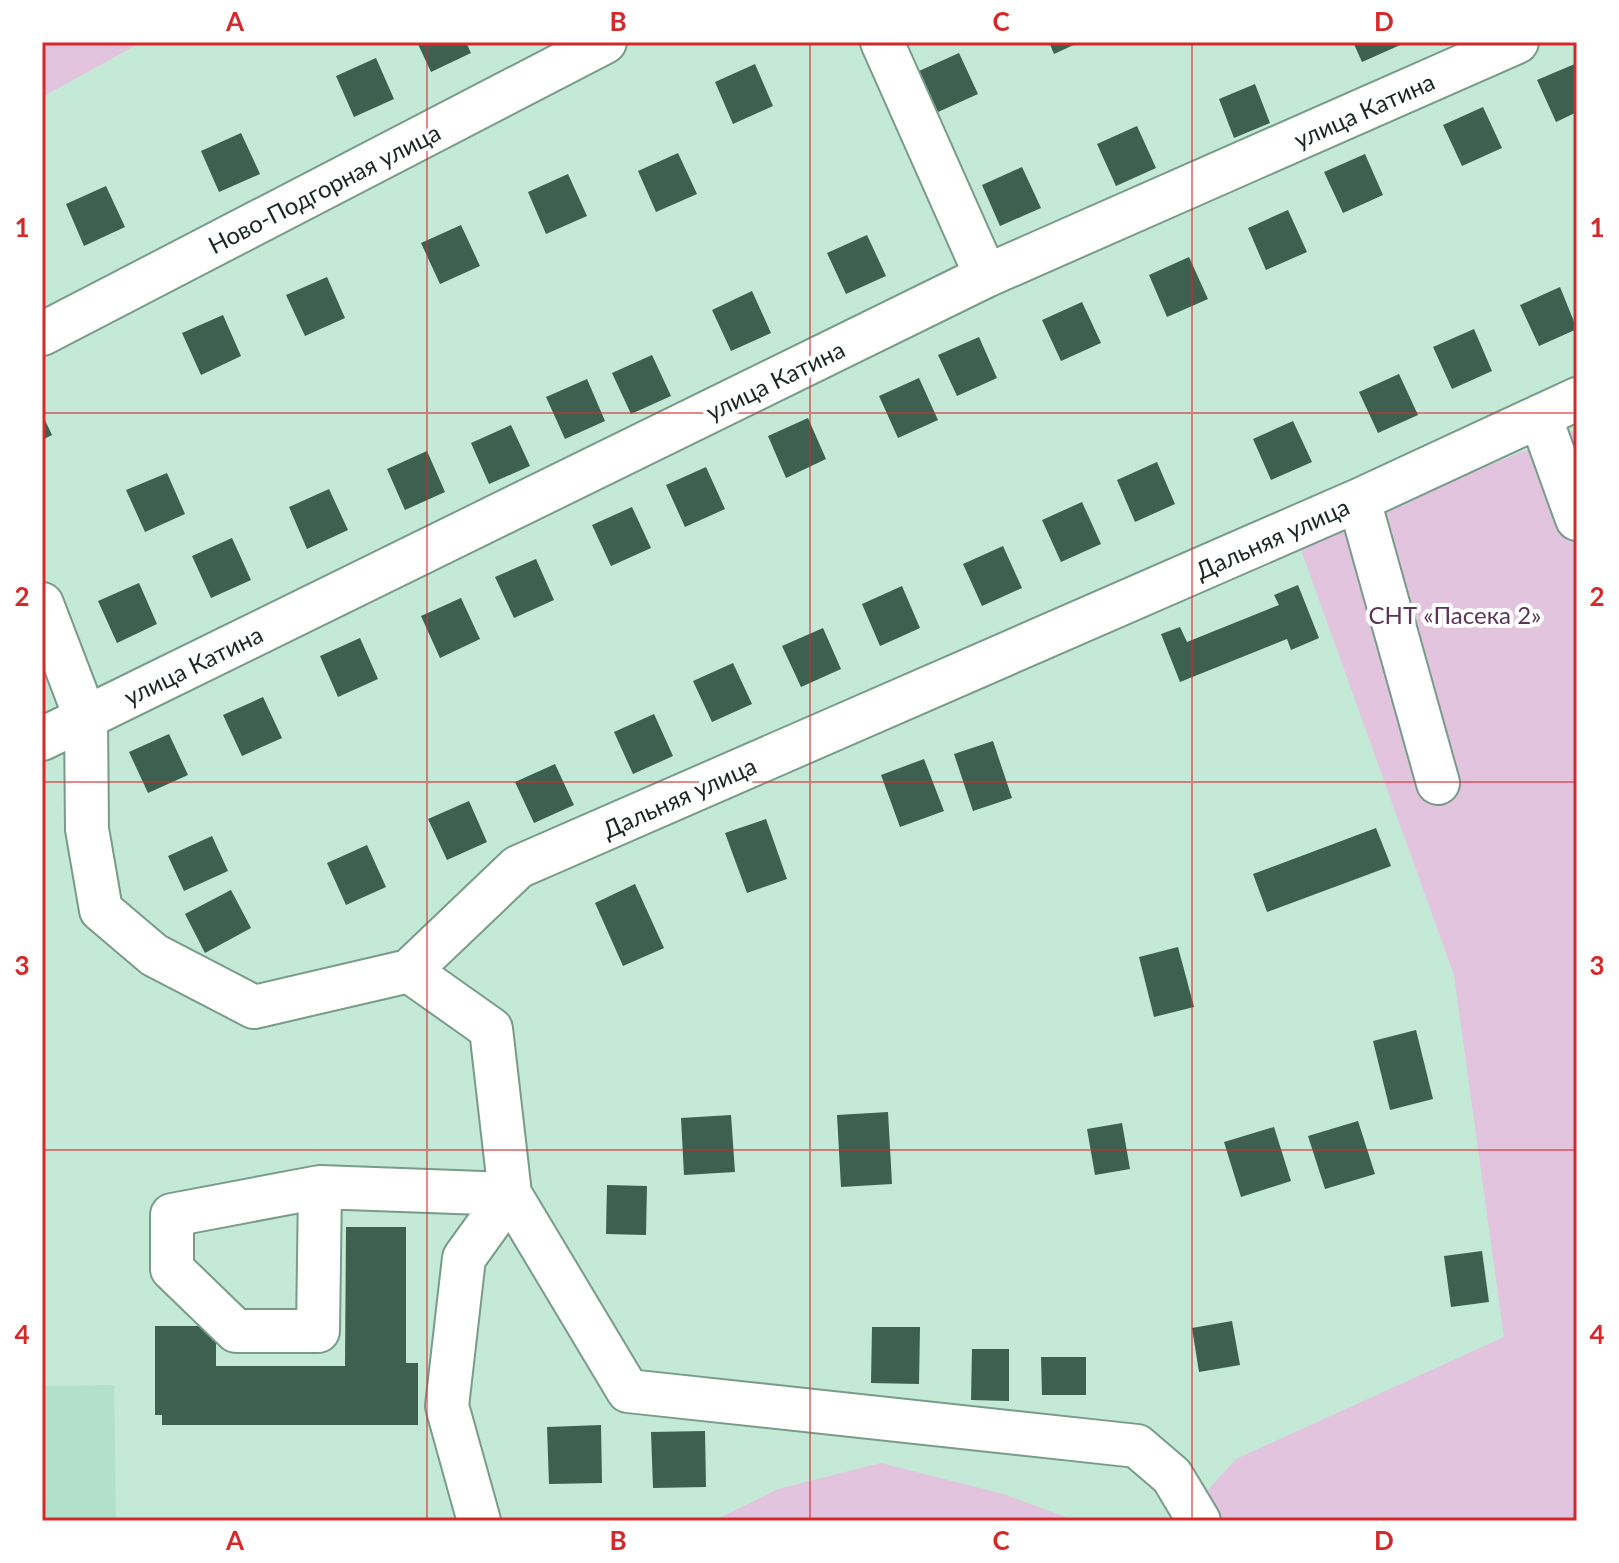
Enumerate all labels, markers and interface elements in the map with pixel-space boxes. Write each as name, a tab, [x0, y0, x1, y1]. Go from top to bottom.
text: A	[225, 5, 245, 37]
text: B	[609, 5, 627, 37]
text: C	[992, 5, 1010, 37]
text: D	[1374, 5, 1394, 37]
street label: улица Катина	[1289, 66, 1439, 154]
street label: Ново-Подгорная улица	[203, 117, 445, 259]
text: 1	[14, 211, 30, 243]
text: 1	[1589, 211, 1605, 243]
street label: улица Катина	[701, 334, 849, 426]
street label: Дальняя улица	[1191, 491, 1353, 585]
text: 2	[14, 580, 30, 612]
text: 2	[1589, 580, 1605, 612]
park label: СНТ «Пасека 2»	[1369, 600, 1541, 629]
street label: улица Катина	[119, 619, 267, 711]
street label: Дальняя улица	[598, 750, 760, 844]
text: 3	[14, 949, 30, 981]
text: 3	[1589, 949, 1605, 981]
text: 4	[14, 1318, 30, 1350]
text: 4	[1589, 1318, 1605, 1350]
text: A	[225, 1524, 245, 1556]
text: B	[609, 1524, 627, 1556]
text: C	[992, 1524, 1010, 1556]
text: D	[1374, 1524, 1394, 1556]

